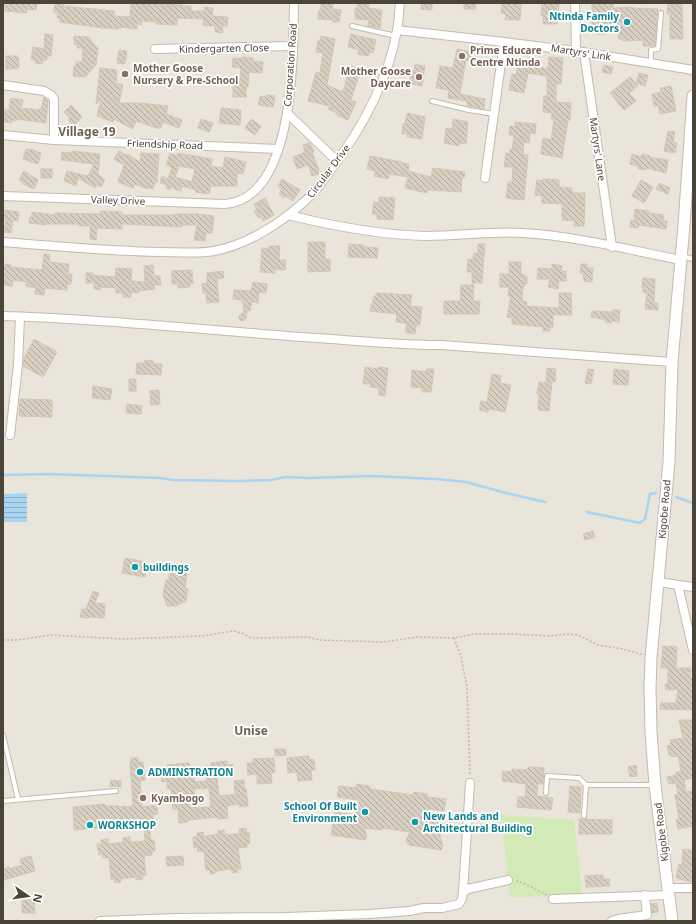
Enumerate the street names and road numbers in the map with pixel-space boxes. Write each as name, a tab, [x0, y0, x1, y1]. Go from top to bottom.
street label: Corporation Road	[280, 23, 300, 107]
street label: Kindergarten Close	[179, 40, 270, 56]
street label: Martyrs' Link	[550, 40, 613, 64]
street label: Martyrs' Lane	[587, 116, 609, 182]
street label: Friendship Road	[127, 136, 203, 152]
street label: Circular Drive	[303, 141, 353, 201]
street label: Valley Drive	[91, 192, 146, 208]
street label: Kigobe Road	[654, 479, 674, 539]
street label: Kigobe Road	[650, 802, 672, 862]

